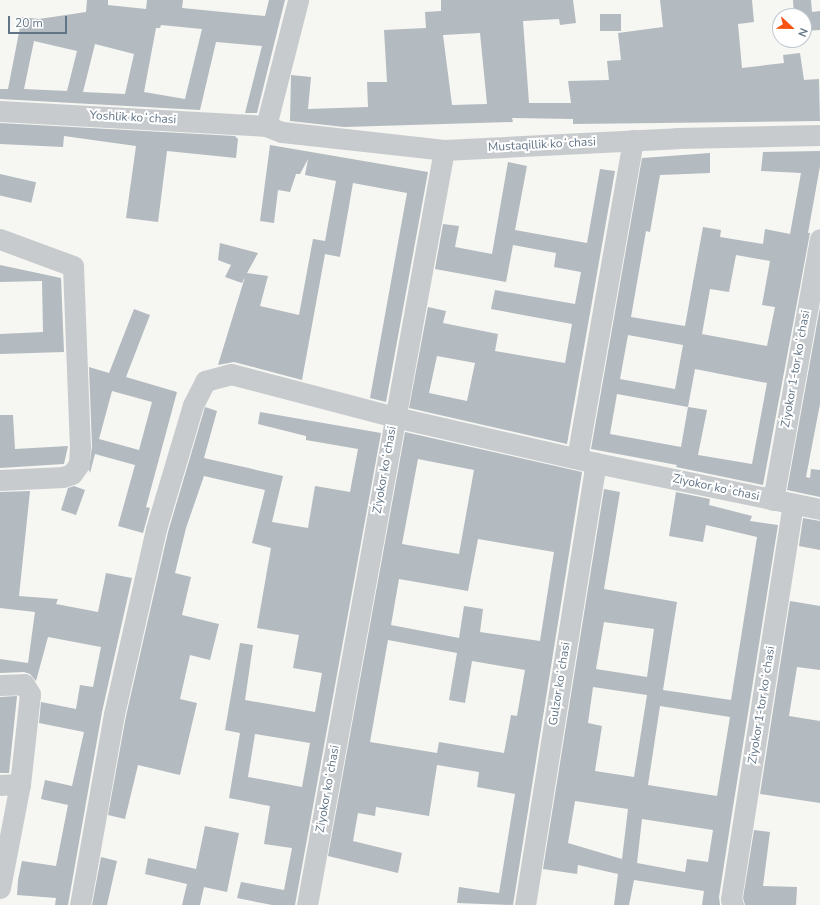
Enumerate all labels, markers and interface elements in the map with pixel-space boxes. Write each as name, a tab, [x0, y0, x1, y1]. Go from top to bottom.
scale bar	[10, 8, 69, 34]
north arrow	[772, 8, 812, 48]
text: 20 m	[15, 15, 43, 31]
text: N	[794, 26, 811, 39]
street label: Yoshlik koʻchasi	[89, 109, 177, 127]
street label: Mustaqillik koʻchasi	[488, 135, 596, 155]
street label: Ziyokor 1-tor koʻchasi	[779, 309, 813, 429]
street label: Ziyokor koʻchasi	[370, 425, 400, 515]
street label: Ziyokor koʻchasi	[671, 472, 761, 504]
street label: Gulzor koʻchasi	[546, 641, 574, 727]
street label: Ziyokor 1-tor koʻchasi	[746, 645, 778, 765]
street label: Ziyokor koʻchasi	[313, 744, 343, 834]

